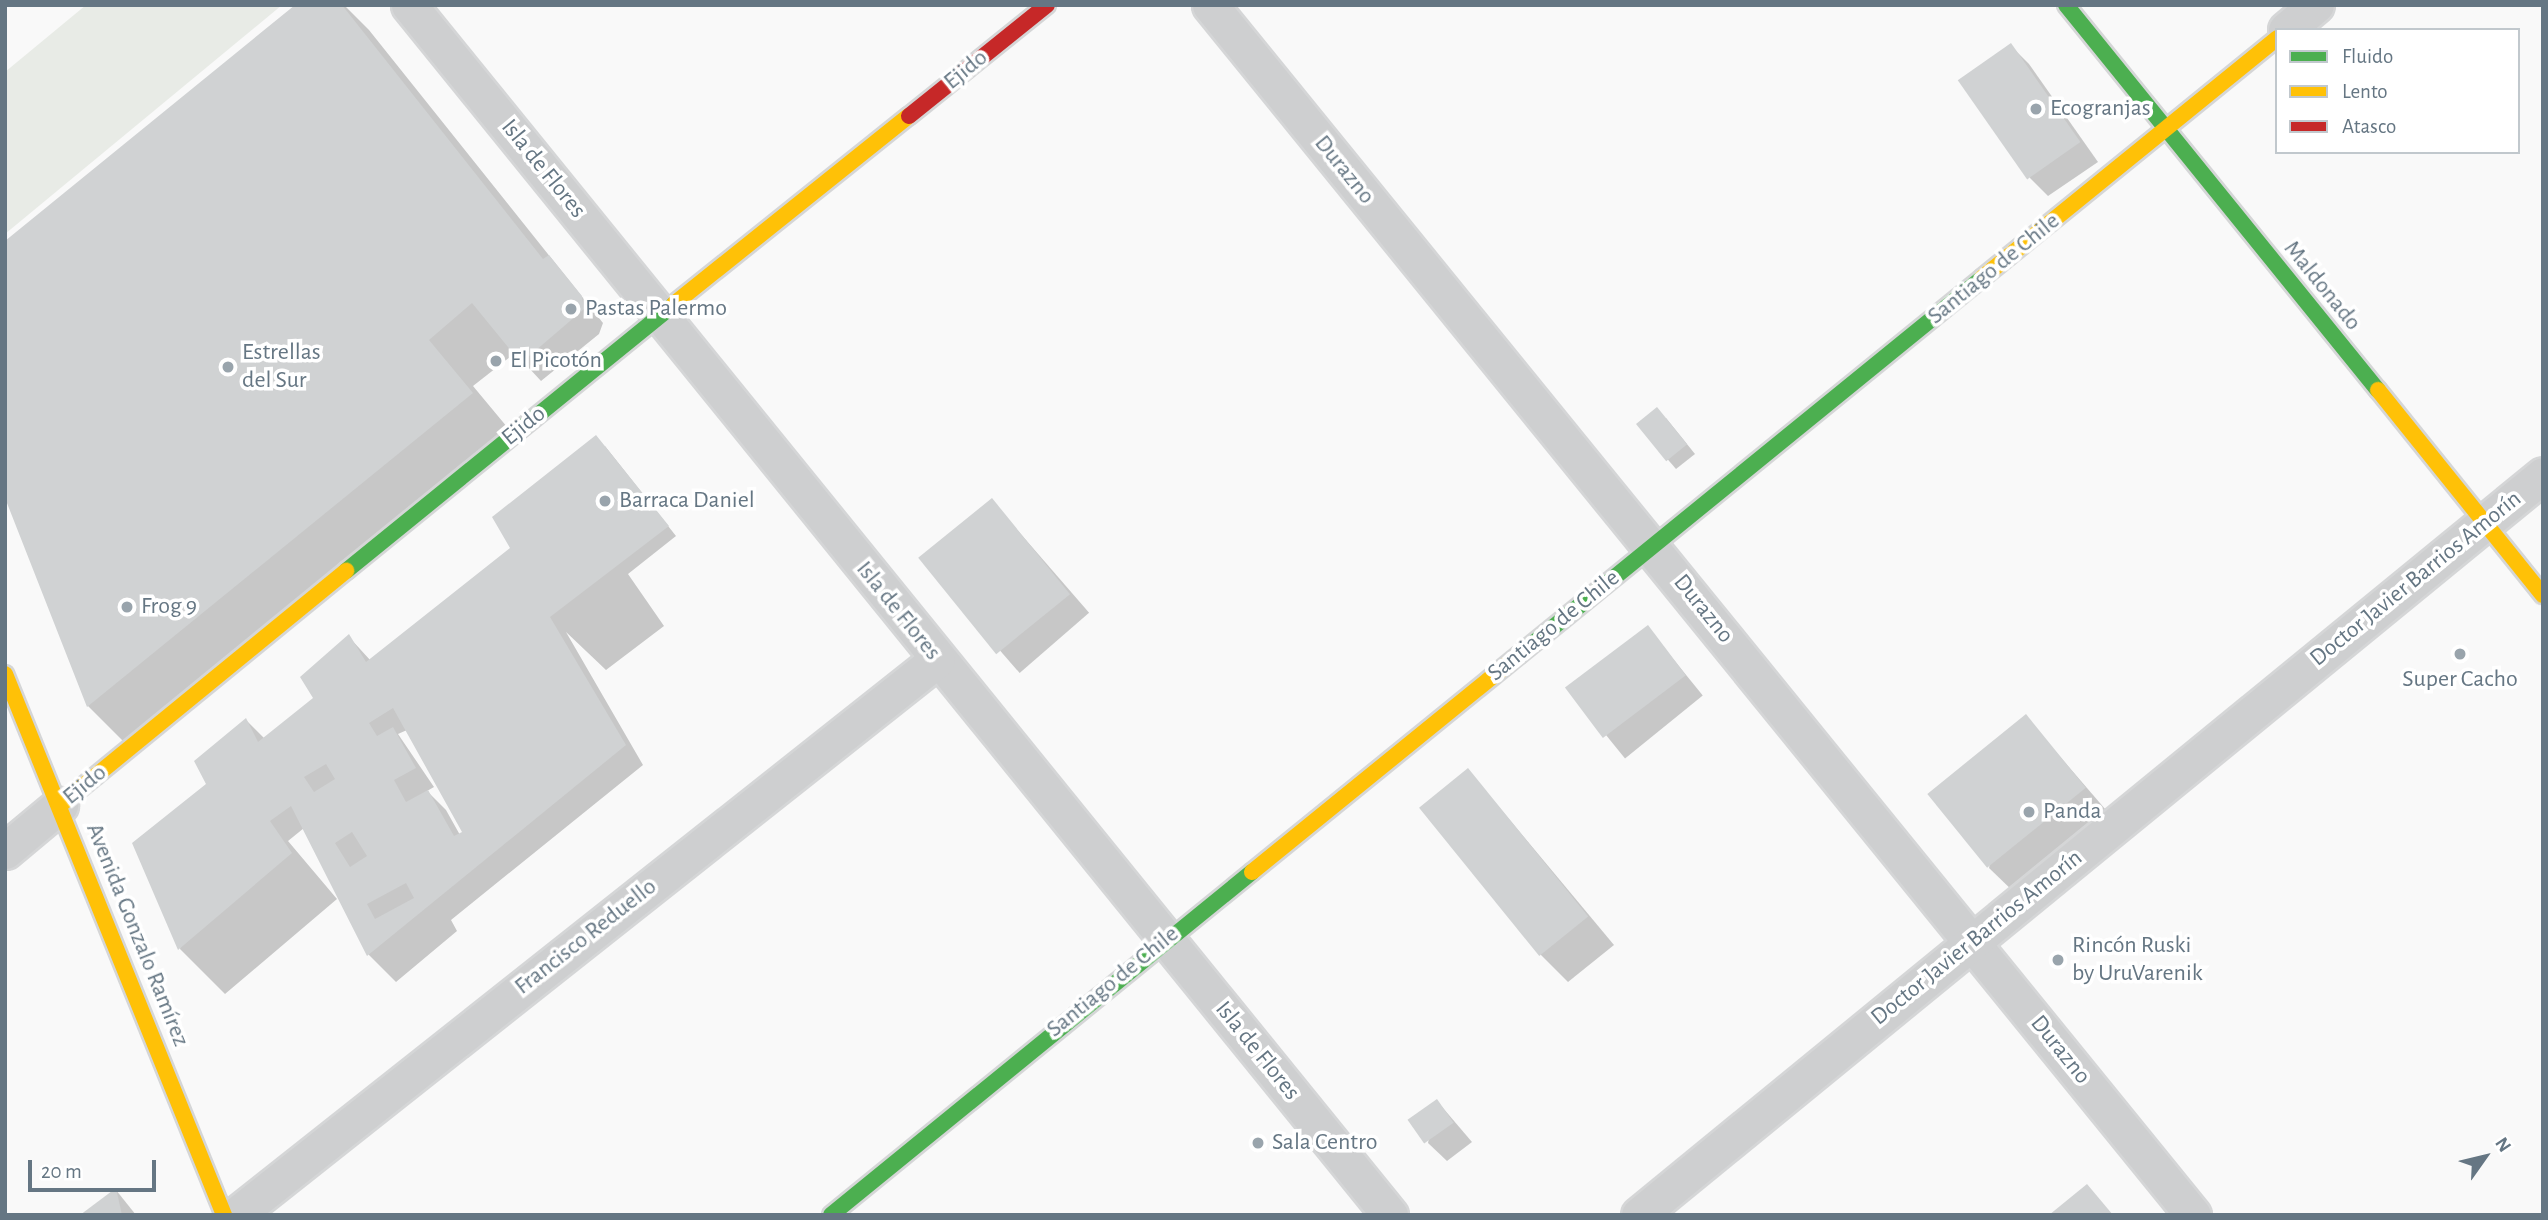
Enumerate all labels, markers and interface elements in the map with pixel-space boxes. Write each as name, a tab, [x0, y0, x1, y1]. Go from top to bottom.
legend	[2275, 28, 2520, 154]
street label: Ejido	[938, 44, 994, 96]
text: Fluido	[2342, 46, 2393, 67]
text: Lento	[2342, 81, 2388, 102]
place label: Ecogranjas	[2050, 95, 2151, 123]
marker: Ecogranjas	[2028, 101, 2044, 117]
street label: Isla de Flores	[494, 114, 592, 224]
text: Atasco	[2342, 116, 2396, 137]
street label: Durazno	[1308, 130, 1380, 210]
street label: Santiago de Chile	[1922, 207, 2066, 331]
street label: Maldonado	[2277, 235, 2367, 337]
place label: Pastas Palermo	[585, 295, 727, 323]
marker: Pastas Palermo	[563, 301, 579, 317]
place label: Estrellas del Sur	[242, 339, 321, 395]
place label: El Picotón	[510, 347, 602, 375]
marker: El Picotón	[488, 353, 504, 369]
marker: Estrellas del Sur	[220, 359, 236, 375]
street label: Ejido	[496, 400, 552, 452]
street label: Doctor Javier Barrios Amorín	[2305, 485, 2527, 673]
place label: Barraca Daniel	[619, 487, 755, 515]
marker: Barraca Daniel	[597, 493, 613, 509]
street label: Isla de Flores	[849, 556, 947, 666]
street label: Santiago de Chile	[1482, 564, 1626, 688]
street label: Durazno	[1667, 569, 1739, 649]
place label: Frog 9	[141, 593, 197, 621]
marker: Frog 9	[119, 599, 135, 615]
marker: Super Cacho	[2452, 646, 2468, 662]
place label: Super Cacho	[2402, 666, 2518, 694]
street label: Ejido	[57, 759, 113, 811]
place label: Panda	[2043, 798, 2102, 826]
marker: Panda	[2021, 804, 2037, 820]
street label: Avenida Gonzalo Ramírez	[79, 819, 195, 1051]
street label: Doctor Javier Barrios Amorín	[1866, 844, 2088, 1032]
street label: Francisco Reduello	[509, 873, 663, 1001]
street label: Santiago de Chile	[1041, 920, 1185, 1044]
place label: Rincón Ruski by UruVarenik	[2072, 932, 2203, 988]
marker: Rincón Ruski by UruVarenik	[2050, 952, 2066, 968]
street label: Isla de Flores	[1208, 996, 1306, 1106]
street label: Durazno	[2024, 1010, 2096, 1090]
north arrow	[2450, 1122, 2520, 1192]
place label: Sala Centro	[1272, 1129, 1378, 1157]
text: N	[2491, 1134, 2514, 1156]
marker: Sala Centro	[1250, 1135, 1266, 1151]
scale bar	[32, 1146, 159, 1190]
text: 20 m	[41, 1161, 82, 1182]

